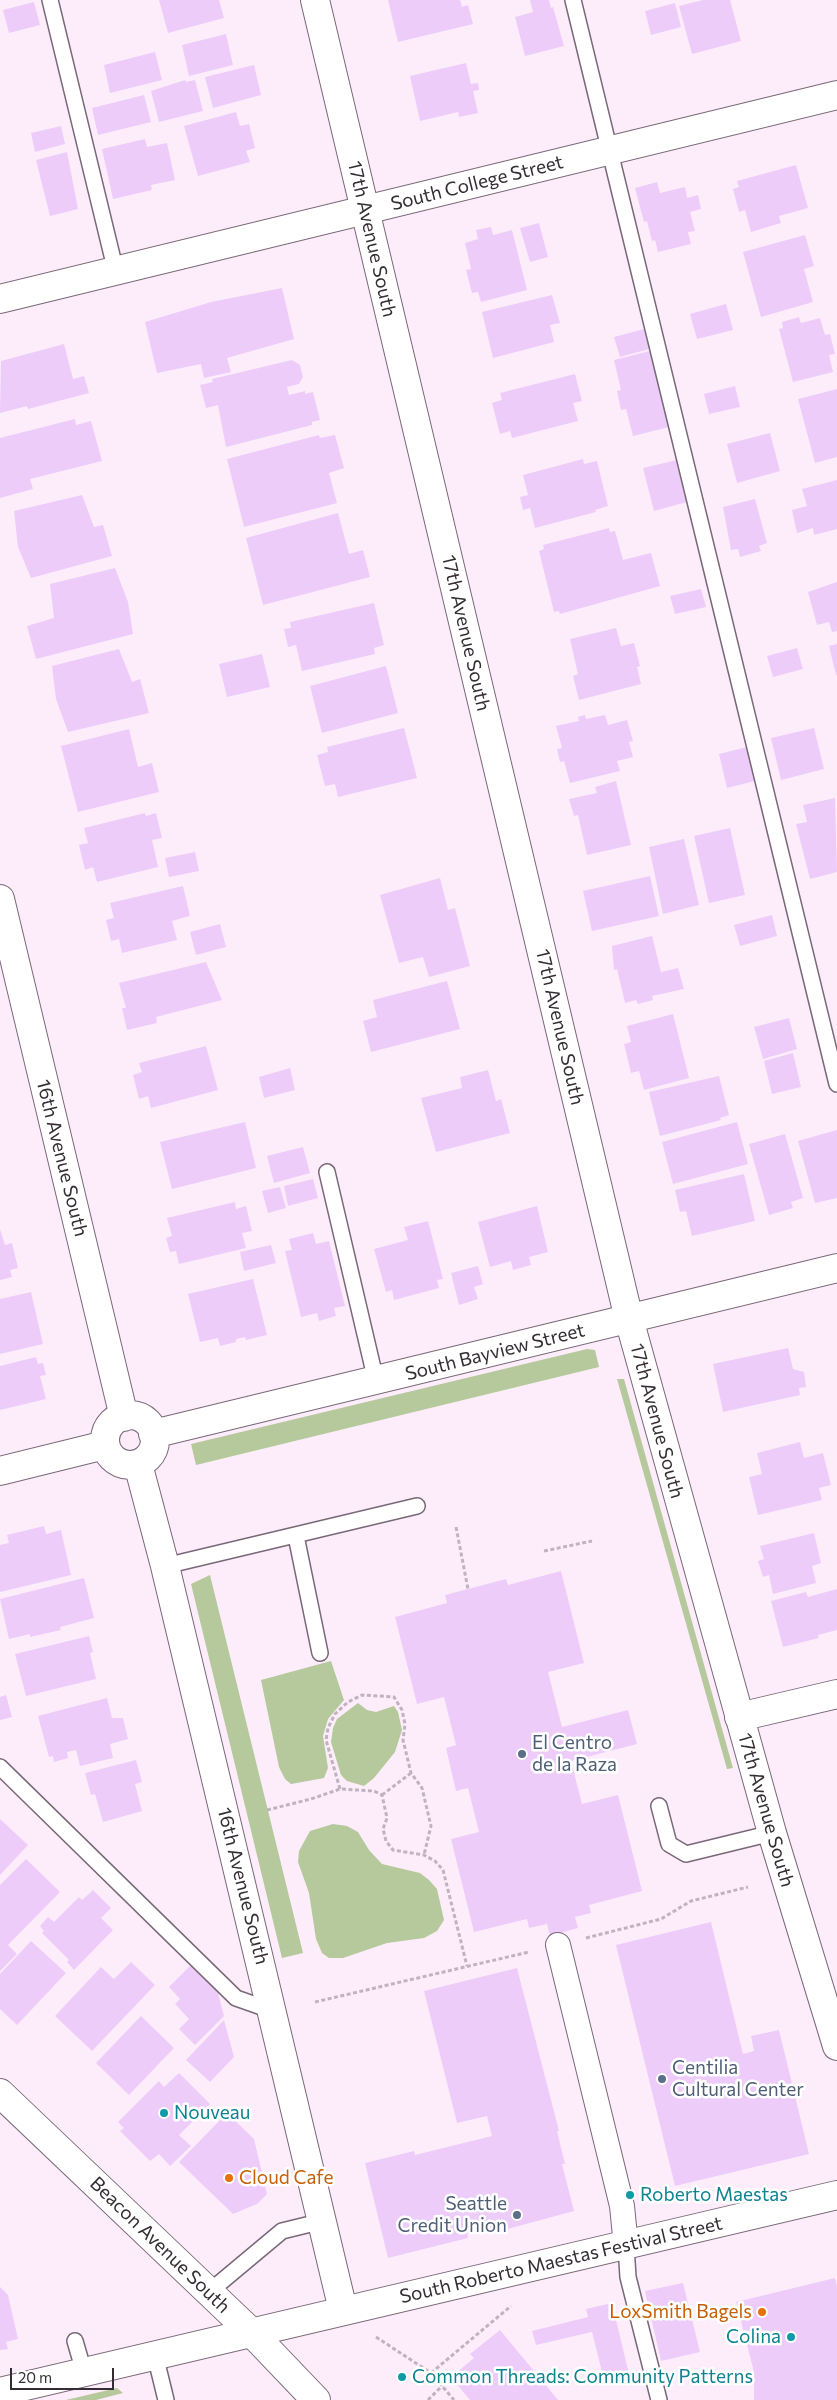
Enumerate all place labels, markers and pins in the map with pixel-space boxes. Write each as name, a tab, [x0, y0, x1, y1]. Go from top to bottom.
place label: El Centro de la Raza	[532, 1732, 617, 1776]
marker: El Centro de la Raza	[516, 1748, 528, 1760]
place label: Centilia Cultural Center	[672, 2057, 804, 2101]
marker: Centilia Cultural Center	[656, 2073, 668, 2085]
place label: Nouveau	[174, 2102, 250, 2124]
marker: Nouveau	[158, 2107, 170, 2119]
place label: Cloud Cafe	[239, 2167, 333, 2189]
marker: Cloud Cafe	[223, 2172, 235, 2184]
place label: Roberto Maestas	[640, 2184, 788, 2206]
marker: Roberto Maestas	[624, 2189, 636, 2201]
place label: Seattle Credit Union	[398, 2193, 507, 2237]
marker: Seattle Credit Union	[511, 2209, 523, 2221]
place label: LoxSmith Bagels	[609, 2301, 752, 2323]
marker: LoxSmith Bagels	[756, 2306, 768, 2318]
place label: Colina	[726, 2326, 781, 2348]
marker: Colina	[785, 2331, 797, 2343]
place label: Common Threads: Community Patterns	[412, 2366, 753, 2388]
marker: Common Threads: Community Patterns	[396, 2371, 408, 2383]

